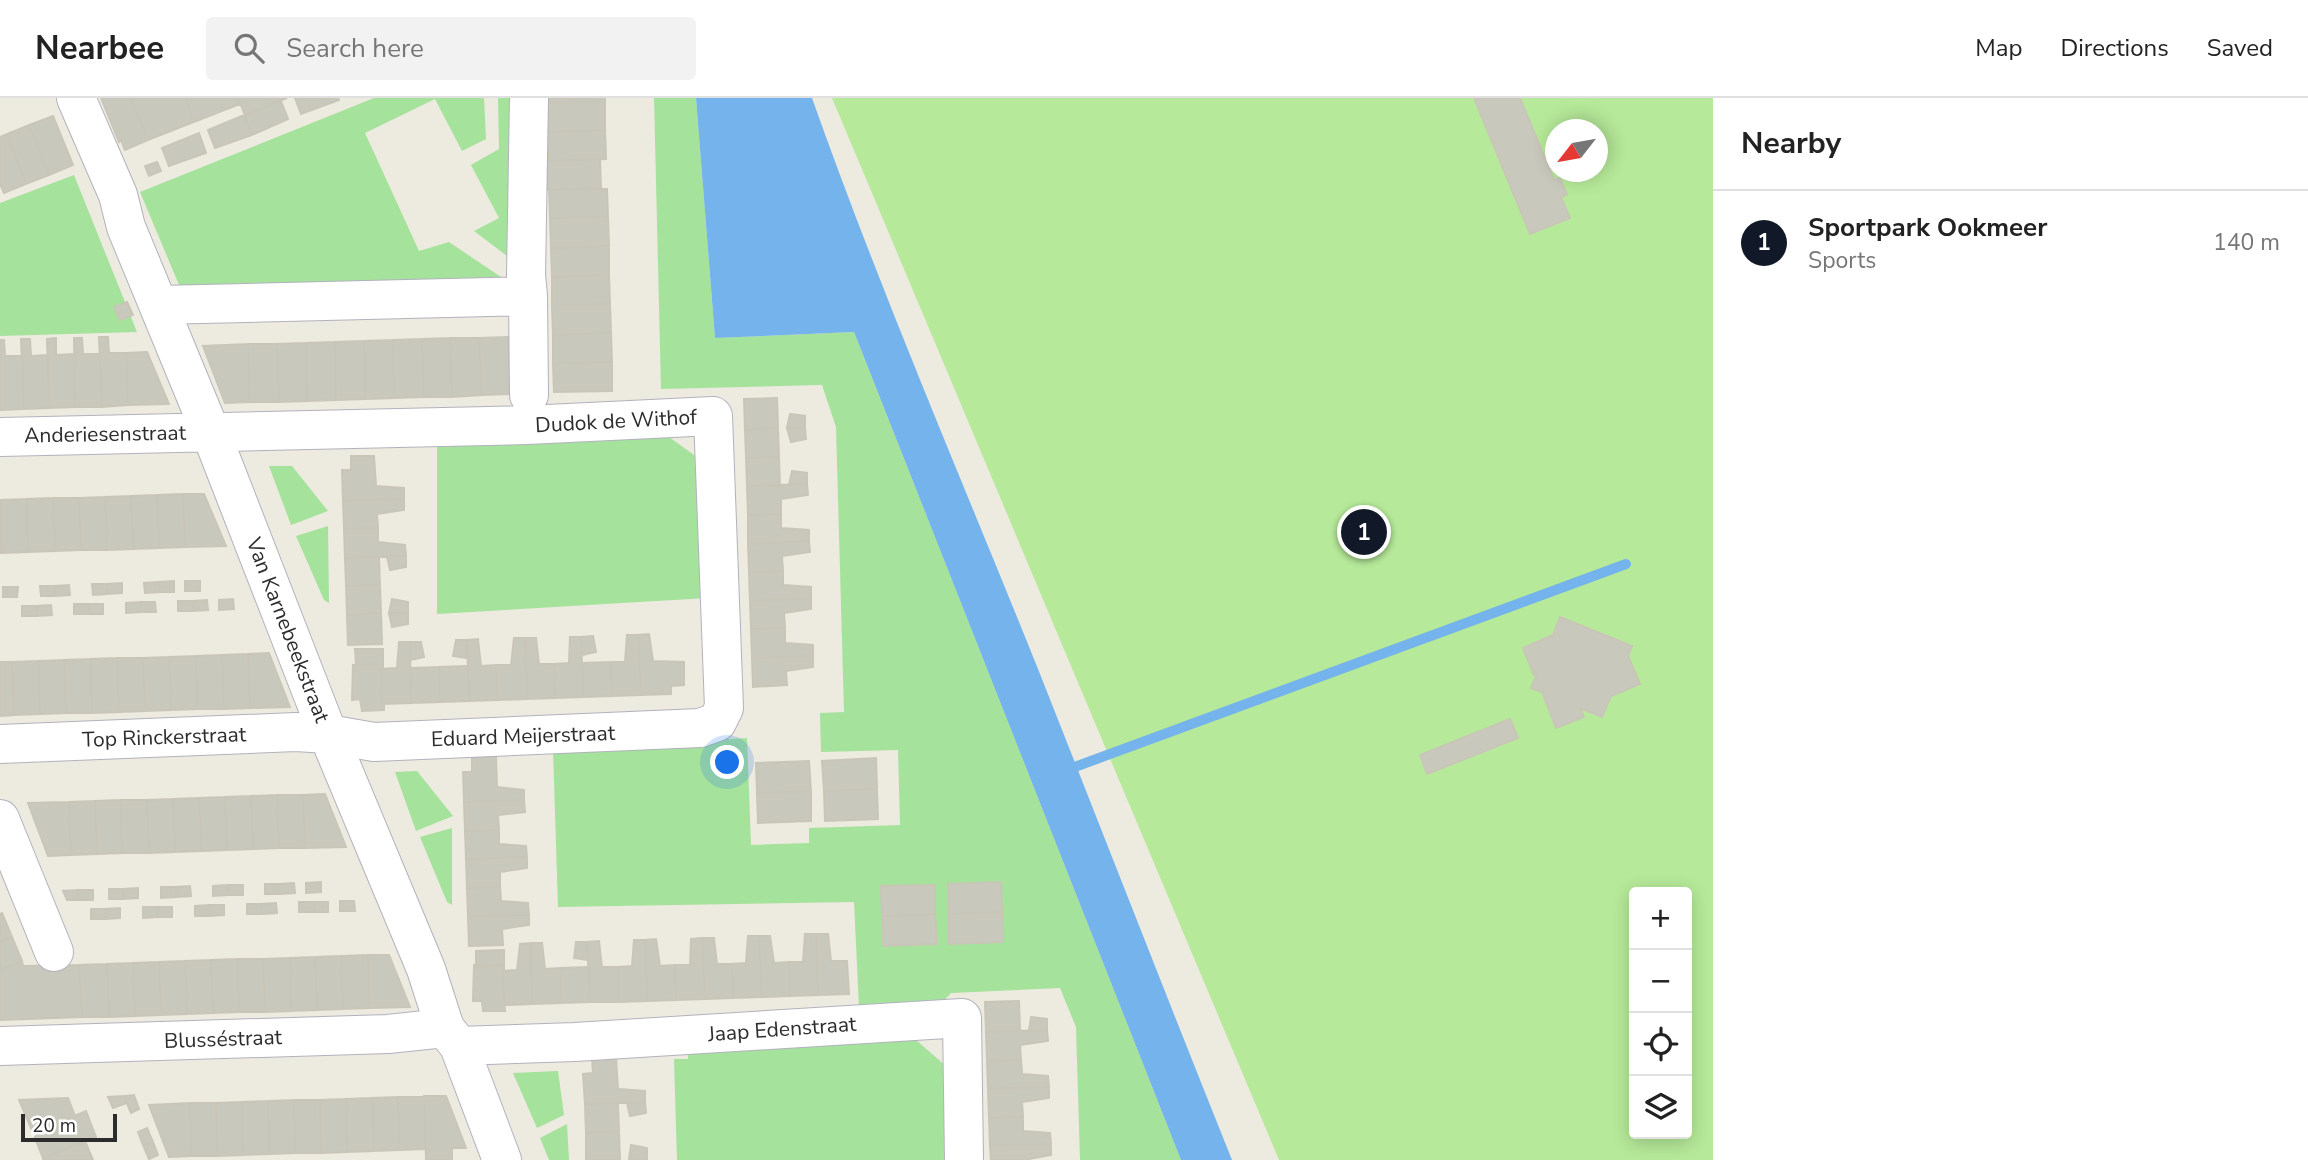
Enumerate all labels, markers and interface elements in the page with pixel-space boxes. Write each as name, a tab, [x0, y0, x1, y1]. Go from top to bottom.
search box	[206, 17, 696, 80]
text: Nearbee	[35, 26, 164, 71]
icon: search	[230, 29, 268, 67]
text: Search here	[286, 31, 424, 66]
text: Map	[1975, 32, 2022, 64]
text: Directions	[2060, 32, 2169, 64]
text: Saved	[2207, 32, 2273, 64]
north arrow	[1545, 119, 1608, 182]
text: Nearby	[1741, 123, 1841, 164]
text: Sportpark Ookmeer	[1808, 210, 2047, 245]
text: 1	[1757, 227, 1771, 258]
text: 140 m	[2213, 227, 2280, 258]
text: Sports	[1808, 245, 1876, 276]
street label: Dudok de Withof	[534, 403, 699, 439]
street label: Anderiesenstraat	[24, 419, 187, 449]
pin: 1	[1341, 506, 1387, 558]
street label: Van Karnebeekstraat	[239, 533, 336, 727]
street label: Eduard Meijerstraat	[430, 719, 616, 753]
street label: Top Rinckerstraat	[81, 720, 247, 754]
your location	[710, 745, 744, 779]
map controls	[1629, 887, 1692, 1139]
button: +	[1629, 887, 1692, 950]
button: −	[1629, 950, 1692, 1013]
street label: Jaap Edenstraat	[706, 1010, 858, 1048]
button: locate	[1629, 1013, 1692, 1076]
street label: Blusséstraat	[164, 1023, 283, 1055]
button: layers	[1629, 1076, 1692, 1139]
scale bar	[21, 1111, 117, 1143]
text: 20 m	[32, 1113, 76, 1139]

